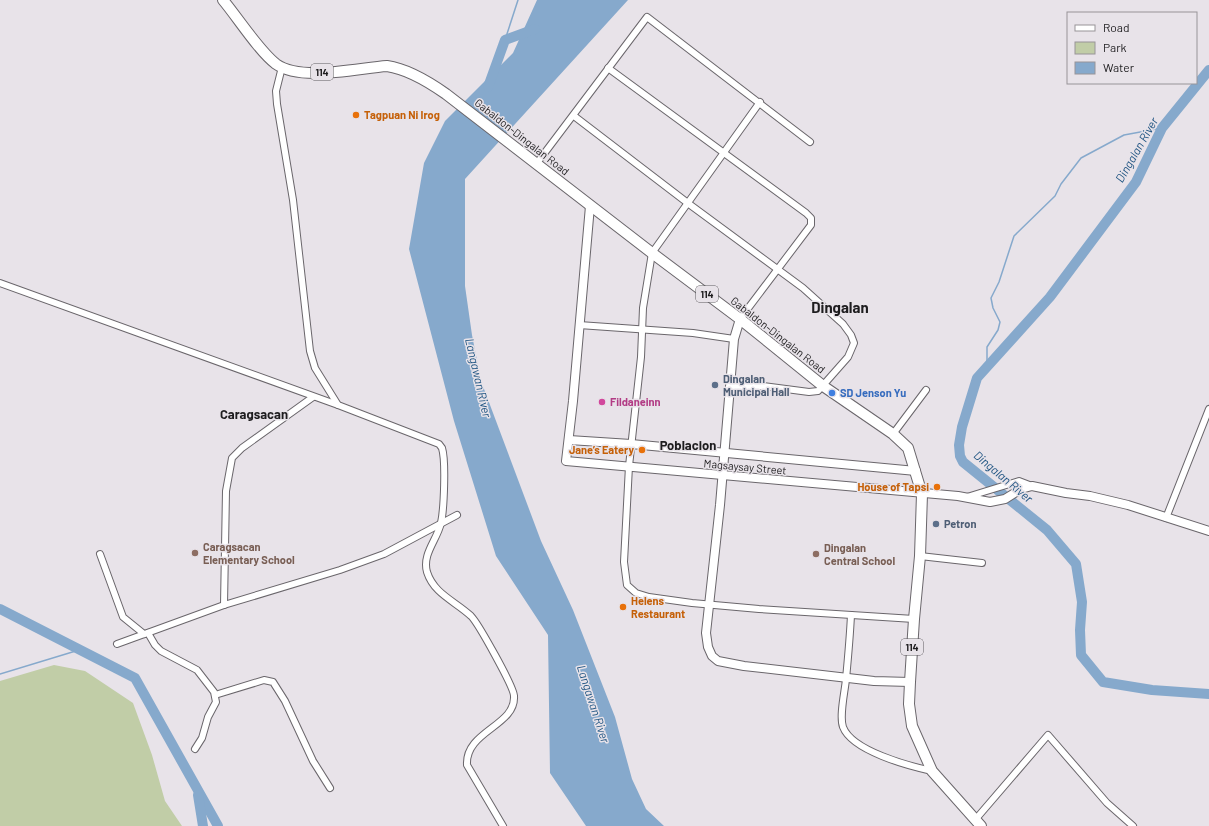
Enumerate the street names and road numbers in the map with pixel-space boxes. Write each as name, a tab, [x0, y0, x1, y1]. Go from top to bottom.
road number: 114	[311, 64, 333, 80]
street label: Gabaldon-Dingalan Road	[472, 96, 572, 178]
road number: 114	[696, 286, 718, 302]
street label: Gabaldon-Dingalan Road	[728, 294, 828, 376]
street label: Magsaysay Street	[703, 456, 787, 477]
road number: 114	[901, 639, 923, 655]

